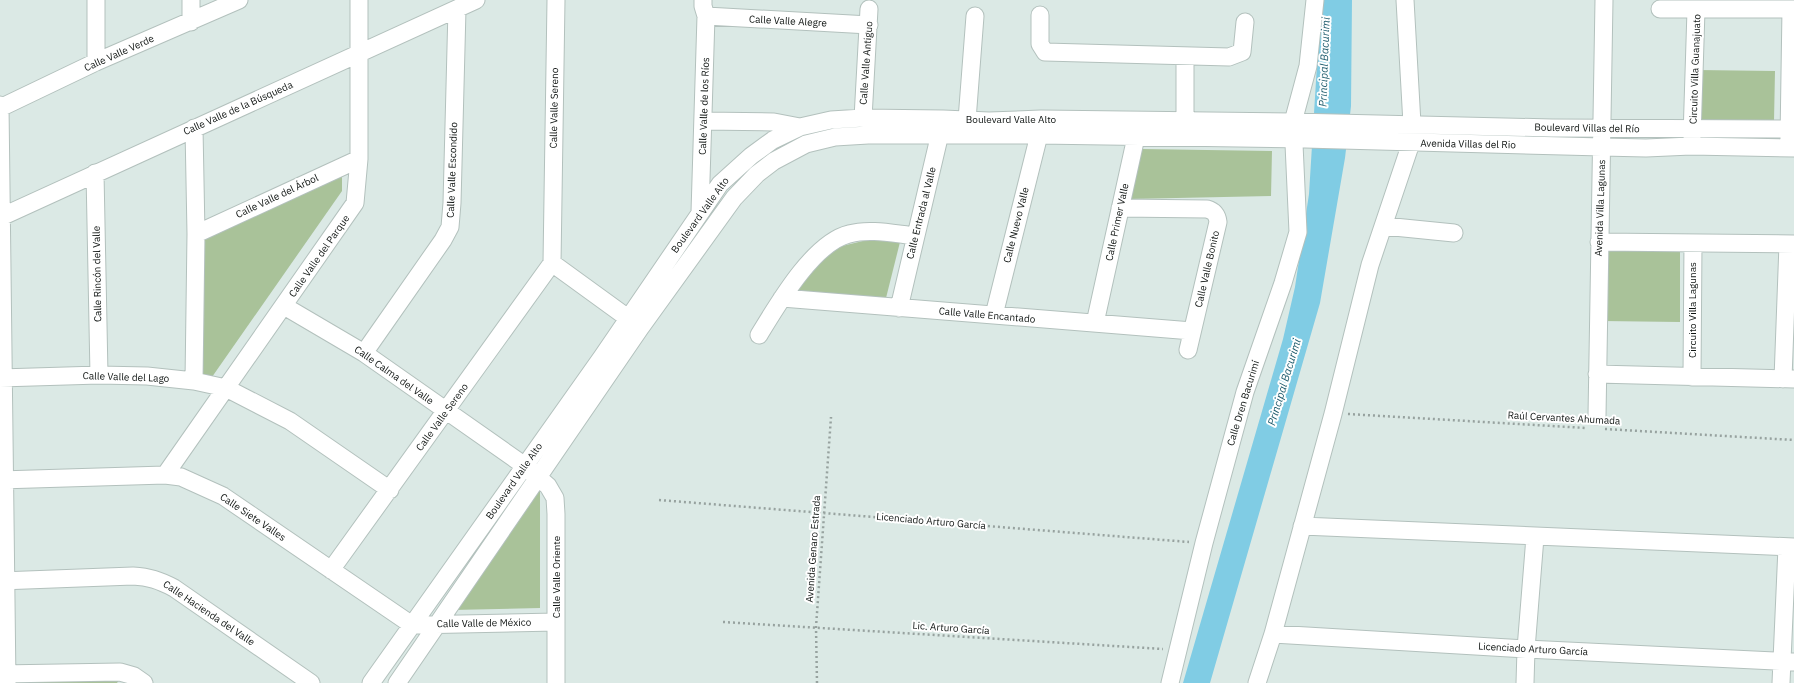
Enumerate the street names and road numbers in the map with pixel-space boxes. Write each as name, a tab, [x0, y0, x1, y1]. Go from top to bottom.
street label: Calle Valle Alegre	[749, 12, 828, 30]
street label: Circuito Villa Guanajuato	[1687, 13, 1703, 124]
street label: Calle Valle Antiguo	[857, 20, 875, 105]
street label: Calle Valle Verde	[82, 32, 157, 74]
street label: Calle Valle de los Ríos	[696, 57, 712, 155]
street label: Calle Valle Sereno	[547, 67, 561, 149]
street label: Calle Valle de la Búsqueda	[181, 78, 295, 138]
street label: Boulevard Valle Alto	[966, 113, 1057, 126]
street label: Calle Valle Escondido	[444, 121, 460, 218]
street label: Boulevard Villas del Río	[1534, 121, 1640, 135]
street label: Avenida Villas del Rio	[1420, 137, 1516, 151]
street label: Avenida Villa Lagunas	[1592, 159, 1608, 257]
street label: Calle Entrada al Valle	[903, 165, 939, 261]
street label: Calle Valle del Árbol	[234, 171, 321, 221]
street label: Boulevard Valle Alto	[668, 174, 732, 255]
street label: Calle Primer Valle	[1102, 181, 1132, 262]
street label: Calle Nuevo Valle	[1000, 185, 1032, 264]
street label: Calle Valle del Parque	[286, 212, 353, 300]
street label: Calle Rincón del Valle	[90, 225, 104, 322]
street label: Calle Valle Bonito	[1192, 229, 1222, 309]
street label: Circuito Villa Lagunas	[1686, 262, 1699, 358]
street label: Calle Valle Encantado	[938, 304, 1036, 326]
street label: Calle Calma del Valle	[352, 343, 437, 408]
street label: Calle Dren Bacurimí	[1224, 358, 1262, 447]
street label: Calle Valle del Lago	[82, 369, 170, 385]
street label: Calle Valle Sereno	[413, 380, 471, 454]
street label: Raúl Cervantes Ahumada	[1507, 409, 1621, 427]
street label: Boulevard Valle Alto	[483, 440, 545, 522]
street label: Calle Siete Valles	[218, 490, 289, 544]
street label: Avenida Genaro Estrada	[803, 494, 823, 603]
street label: Licenciado Arturo García	[876, 510, 987, 532]
street label: Calle Valle Oriente	[550, 535, 563, 618]
street label: Calle Hacienda del Valle	[161, 577, 258, 649]
street label: Calle Valle de México	[437, 616, 532, 630]
street label: Lic. Arturo García	[912, 619, 991, 637]
street label: Licenciado Arturo García	[1478, 640, 1589, 658]

